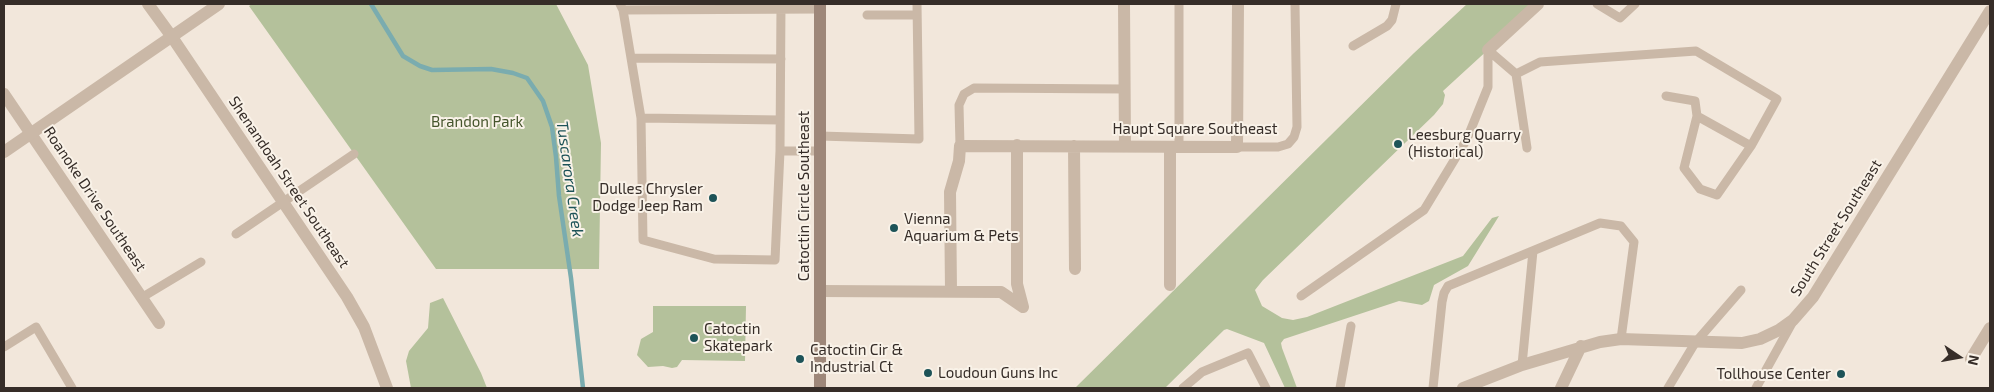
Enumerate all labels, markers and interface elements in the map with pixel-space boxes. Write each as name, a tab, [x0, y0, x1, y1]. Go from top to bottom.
street label: Shenandoah Street Southeast	[225, 93, 353, 271]
street label: Catoctin Circle Southeast	[795, 111, 813, 281]
park label: Brandon Park	[431, 113, 523, 131]
water label: Tuscarora Creek	[552, 120, 588, 238]
street label: Haupt Square Southeast	[1112, 120, 1278, 138]
street label: Roanoke Drive Southeast	[40, 123, 150, 275]
place label: Leesburg Quarry (Historical)	[1408, 126, 1521, 161]
marker: Leesburg Quarry (Historical)	[1392, 138, 1404, 150]
street label: South Street Southeast	[1787, 156, 1885, 300]
place label: Dulles Chrysler Dodge Jeep Ram	[592, 180, 703, 215]
marker: Dulles Chrysler Dodge Jeep Ram	[707, 192, 719, 204]
place label: Vienna Aquarium & Pets	[904, 210, 1019, 245]
marker: Vienna Aquarium & Pets	[888, 222, 900, 234]
place label: Catoctin Skatepark	[704, 320, 773, 355]
marker: Catoctin Skatepark	[688, 332, 700, 344]
north arrow	[1934, 332, 1984, 382]
place label: Catoctin Cir & Industrial Ct	[810, 341, 903, 376]
marker: Catoctin Cir & Industrial Ct	[794, 353, 806, 365]
text: N	[1965, 354, 1984, 367]
place label: Loudoun Guns Inc	[938, 364, 1058, 382]
place label: Tollhouse Center	[1717, 365, 1831, 383]
marker: Loudoun Guns Inc	[922, 367, 934, 379]
marker: Tollhouse Center	[1835, 368, 1847, 380]

